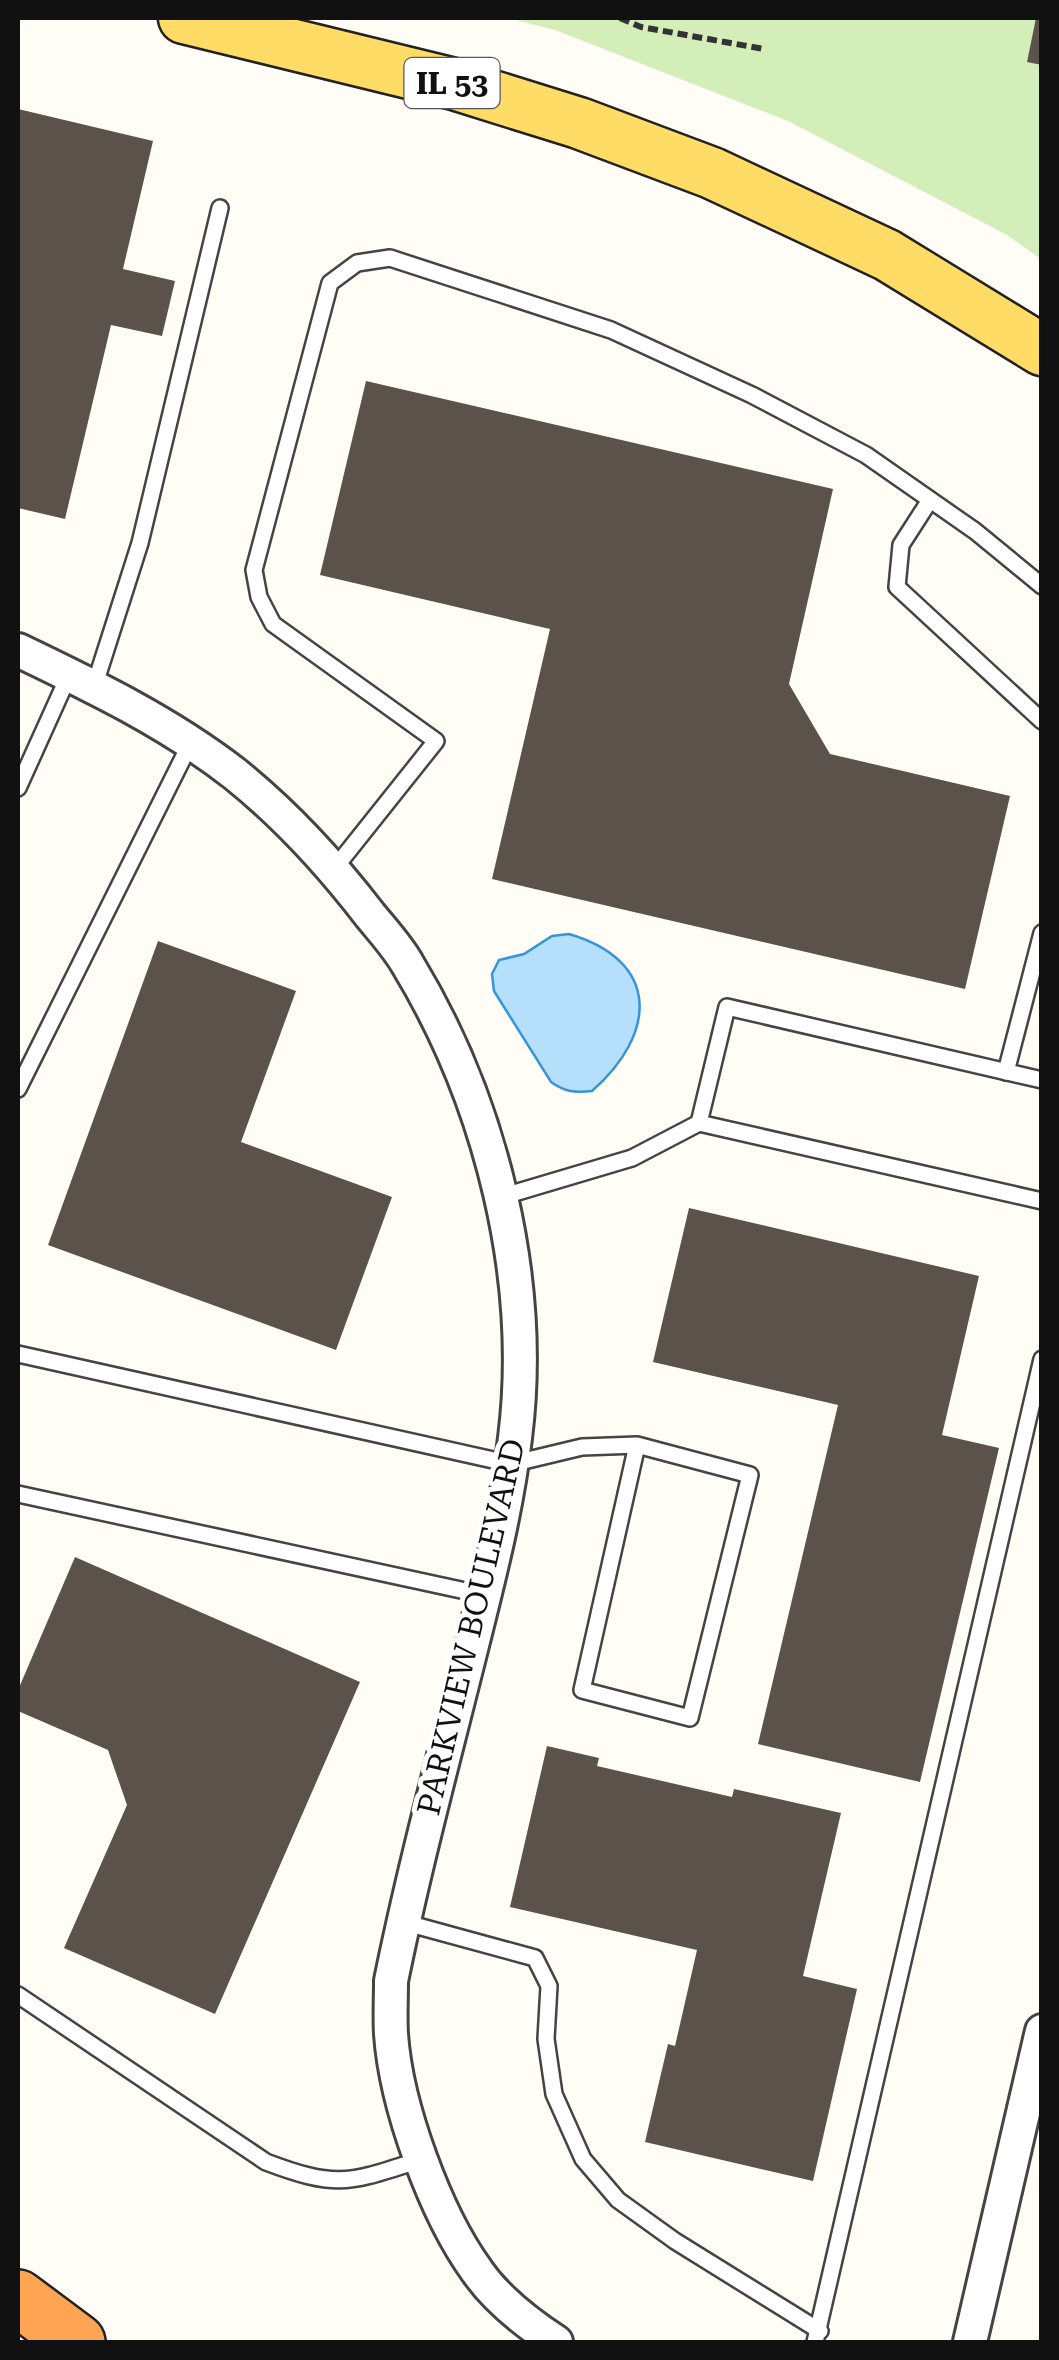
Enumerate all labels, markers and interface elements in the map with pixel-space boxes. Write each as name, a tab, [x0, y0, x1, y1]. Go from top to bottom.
road number: IL 53	[404, 58, 500, 108]
street label: PARKVIEW BOULEVARD	[409, 1435, 533, 1819]

